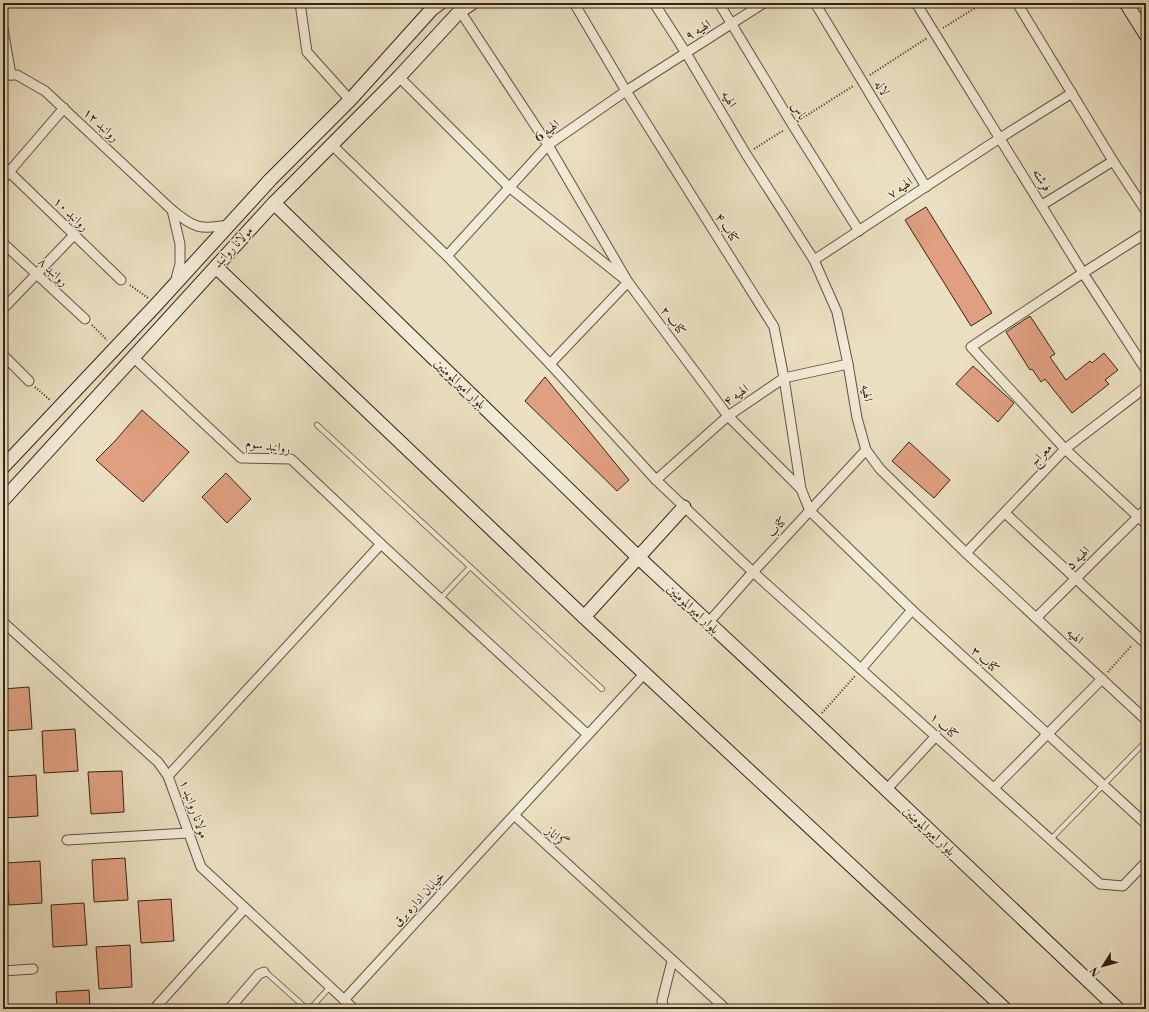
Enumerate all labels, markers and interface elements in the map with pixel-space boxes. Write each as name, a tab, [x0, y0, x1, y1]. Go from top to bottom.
street label: الهیه ۹	[682, 16, 714, 44]
street label: لاله	[871, 77, 893, 99]
street label: الهیه	[718, 88, 740, 111]
street label: یاس	[787, 99, 811, 124]
street label: روانبد ۱۲	[80, 104, 122, 146]
street label: الهیه 6	[531, 116, 563, 146]
street label: فرشته	[1029, 166, 1055, 194]
street label: الهیه ۷	[884, 174, 916, 202]
street label: روانبد ۱۰	[50, 193, 92, 235]
street label: کتاب ۴	[712, 210, 742, 246]
street label: مولانا روانبد	[210, 223, 256, 271]
street label: روانبد ۸	[35, 254, 71, 290]
street label: کتاب ۲	[657, 303, 689, 339]
street label: بلوار امیرالمومنین	[431, 355, 489, 413]
street label: الهیه ۴	[720, 381, 752, 409]
street label: الهیه	[858, 383, 876, 403]
street label: روانبد سوم	[244, 435, 292, 460]
street label: معراج	[1026, 440, 1058, 472]
street label: کتاب	[764, 513, 790, 541]
street label: الهیه ۵	[1063, 543, 1093, 573]
street label: بلوار امیرالمومنین	[664, 581, 722, 637]
street label: الهیه	[1063, 624, 1087, 648]
street label: کتاب ۳	[968, 643, 1002, 677]
street label: کتاب ۱	[927, 709, 961, 743]
street label: مولانا روانبد ۱	[176, 777, 212, 841]
street label: بلوار امیرالمومنین	[900, 803, 958, 859]
street label: گراناز	[541, 821, 572, 851]
street label: خیابان اداره برق	[389, 868, 449, 930]
north arrow	[1083, 946, 1123, 986]
text: N	[1087, 963, 1104, 979]

